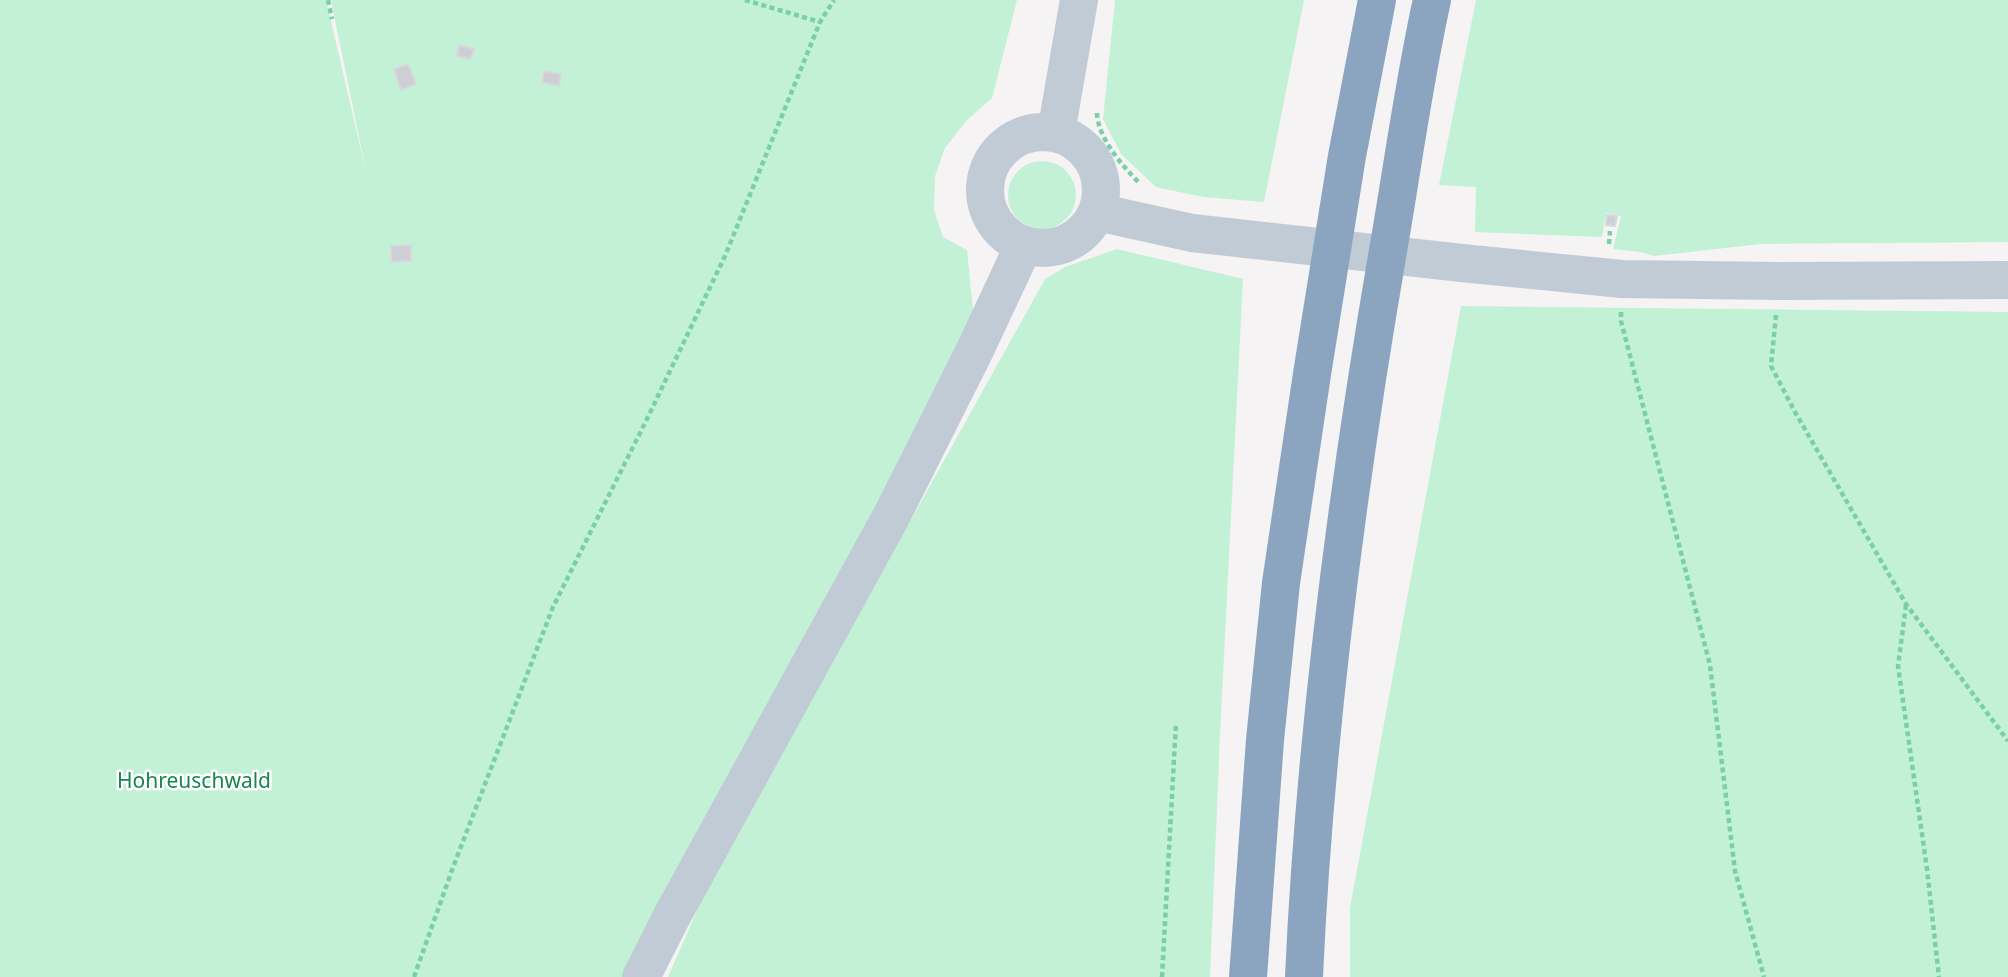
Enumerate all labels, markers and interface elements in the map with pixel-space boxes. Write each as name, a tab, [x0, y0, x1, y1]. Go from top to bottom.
park label: Hohreuschwald	[117, 766, 271, 794]

